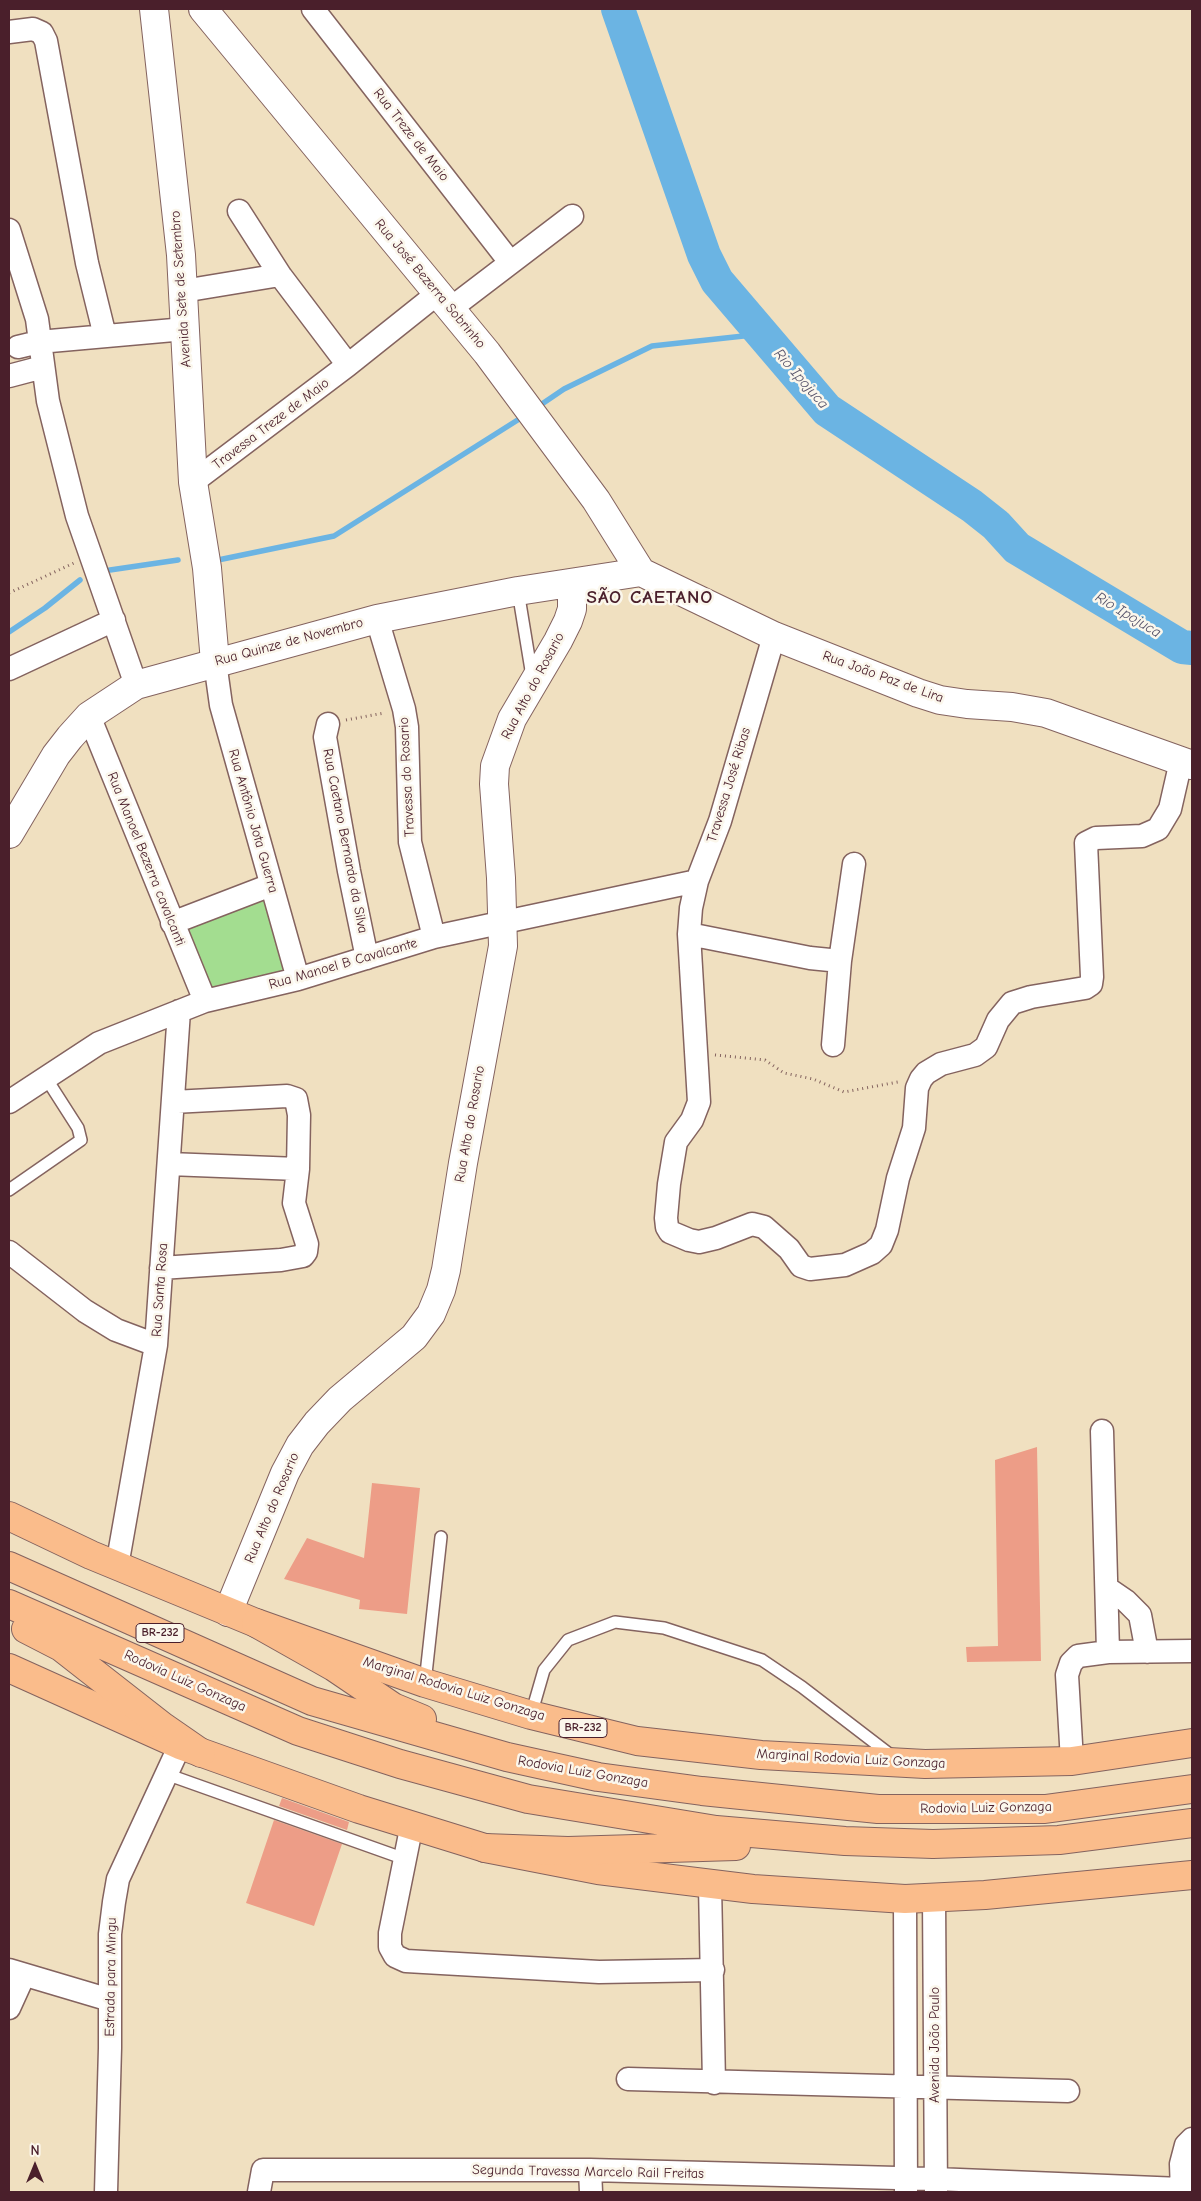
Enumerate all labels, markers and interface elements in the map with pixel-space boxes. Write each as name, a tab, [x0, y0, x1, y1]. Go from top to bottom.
street label: Rua Treze de Maio	[370, 85, 452, 185]
street label: Avenida Sete de Setembro	[167, 210, 195, 368]
street label: Rua José Bezerra Sobrinho	[371, 216, 489, 352]
water label: Rio Ipojuca	[770, 345, 832, 413]
street label: Travessa Treze de Maio	[209, 375, 333, 473]
district label: SÃO CAETANO	[585, 587, 715, 609]
water label: Rio Ipojuca	[1092, 588, 1164, 642]
street label: Rua Quinze de Novembro	[213, 614, 365, 670]
street label: Rua Alto do Rosario	[498, 630, 568, 742]
street label: Rua João Paz de Lira	[820, 647, 946, 707]
street label: Travessa do Rosario	[395, 717, 419, 837]
street label: Travessa José Ribas	[704, 726, 754, 844]
street label: Rua Antônio Jota Guerra	[224, 747, 282, 895]
street label: Rua Caetano Bernardo da Silva	[319, 747, 371, 935]
street label: Rua Manoel Bezerra cavalcanti	[103, 770, 189, 948]
street label: Rua Manoel B Cavalcante	[267, 935, 419, 993]
street label: Rua Alto do Rosario	[451, 1064, 489, 1184]
street label: Rua Santa Rosa	[148, 1242, 172, 1338]
street label: Rua Alto do Rosario	[241, 1450, 303, 1566]
road number: BR-232	[136, 1624, 184, 1642]
street label: Rodovia Luiz Gonzaga	[121, 1647, 249, 1715]
street label: Marginal Rodovia Luiz Gonzaga	[361, 1653, 547, 1725]
road number: BR-232	[559, 1719, 607, 1738]
street label: Marginal Rodovia Luiz Gonzaga	[756, 1746, 946, 1772]
street label: Rodovia Luiz Gonzaga	[517, 1752, 649, 1792]
street label: Rodovia Luiz Gonzaga	[920, 1798, 1052, 1818]
street label: Estrada para Mingu	[102, 1917, 120, 2037]
street label: Avenida João Paulo	[927, 1987, 943, 2103]
north arrow	[10, 2141, 60, 2191]
text: N	[30, 2142, 40, 2159]
street label: Segunda Travessa Marcelo Rail Freitas	[472, 2162, 704, 2182]

